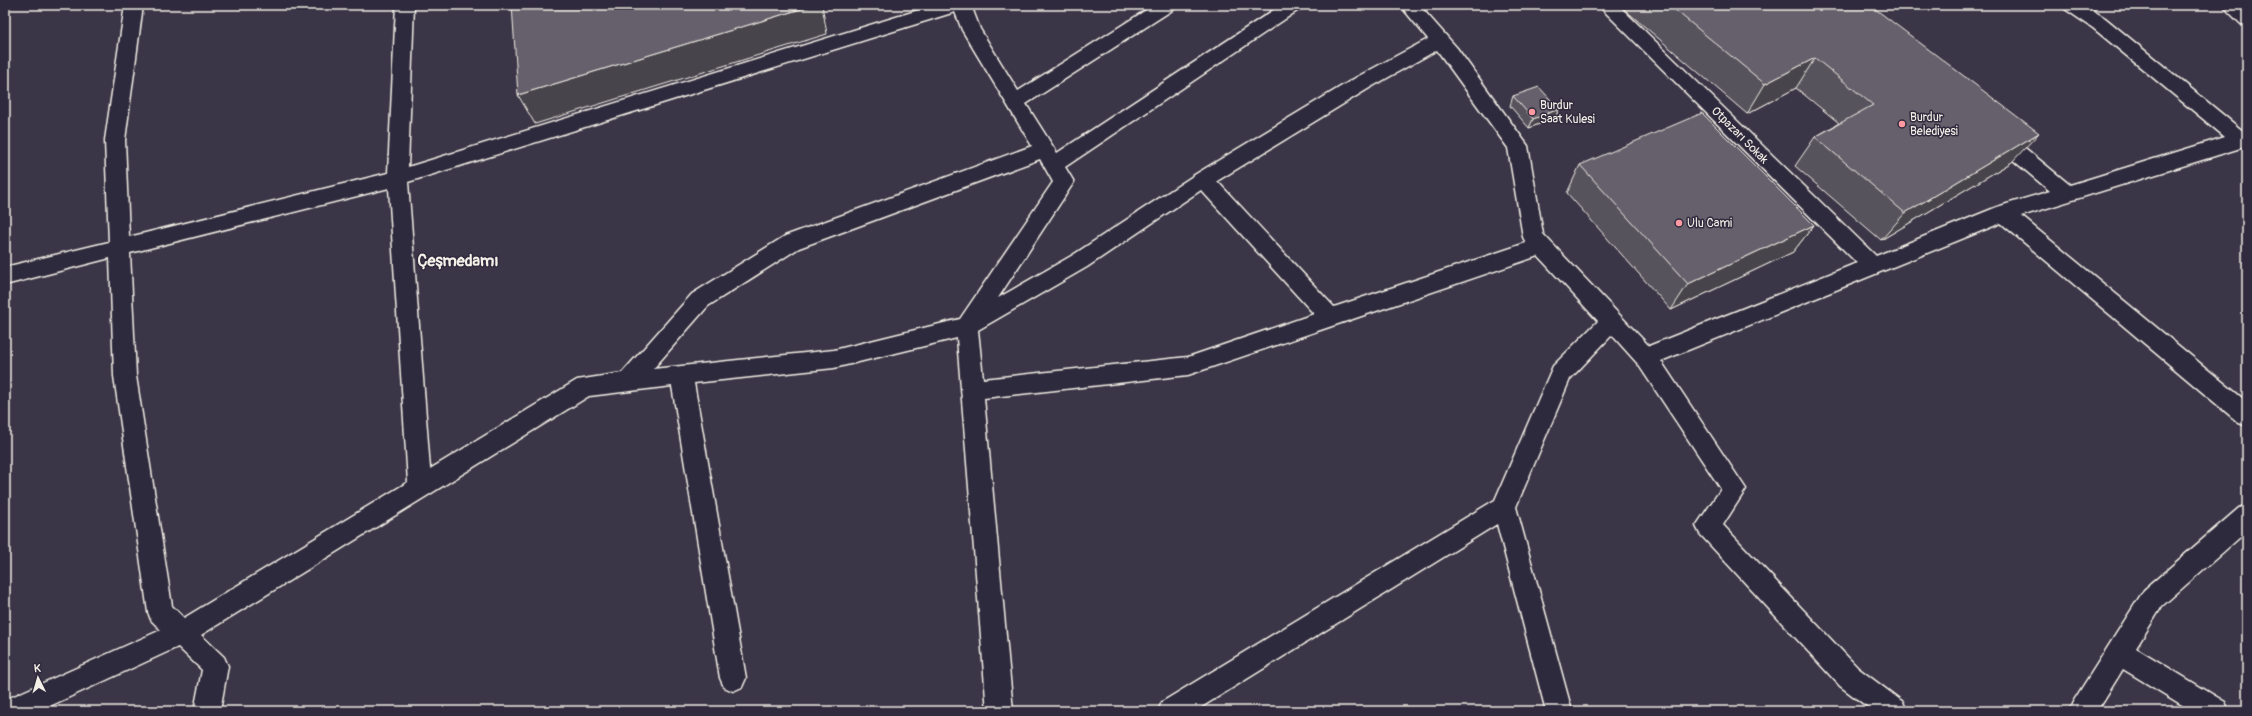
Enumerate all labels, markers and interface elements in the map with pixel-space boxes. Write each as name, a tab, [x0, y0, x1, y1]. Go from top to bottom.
place label: Burdur Saat Kulesi	[1540, 98, 1595, 127]
street label: Otpazarı Sokak	[1708, 104, 1771, 167]
marker: Burdur Saat Kulesi	[1527, 107, 1537, 117]
place label: Burdur Belediyesi	[1910, 110, 1958, 139]
marker: Burdur Belediyesi	[1897, 119, 1907, 129]
place label: Ulu Cami	[1687, 216, 1732, 231]
marker: Ulu Cami	[1674, 218, 1684, 228]
district label: Çeşmedamı	[418, 251, 498, 271]
north arrow	[18, 658, 58, 698]
text: K	[33, 662, 41, 675]

